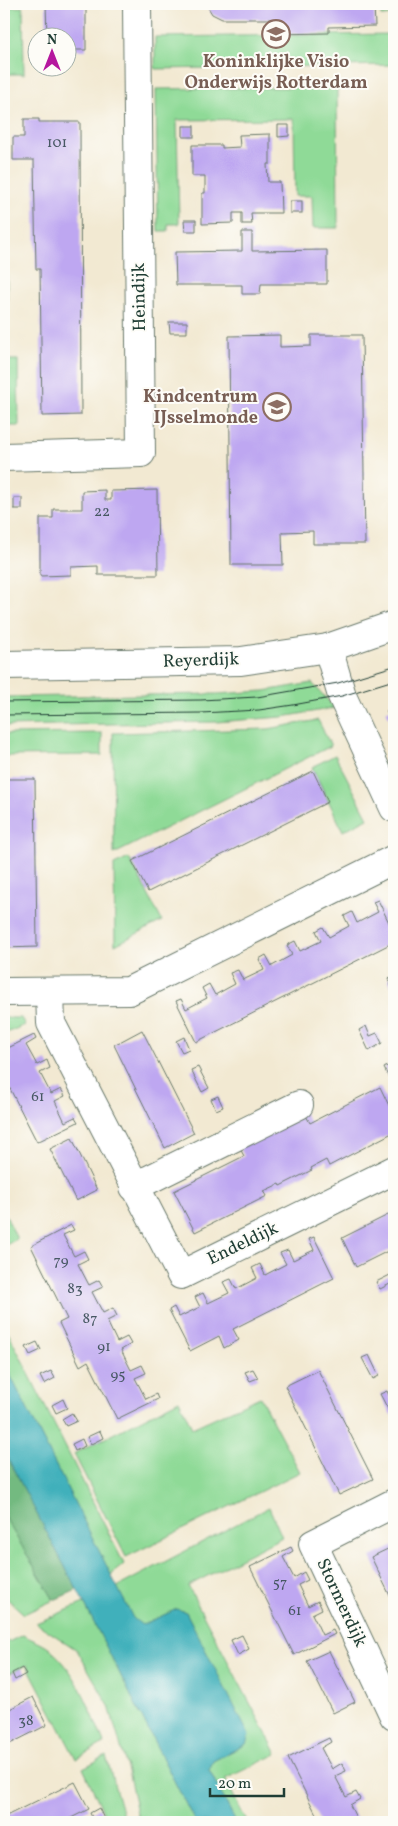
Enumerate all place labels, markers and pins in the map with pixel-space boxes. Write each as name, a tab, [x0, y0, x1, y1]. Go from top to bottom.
school or university icon: Koninklijke Visio Onderwijs Rotterdam	[261, 19, 291, 49]
place label: Koninklijke Visio Onderwijs Rotterdam	[184, 50, 368, 96]
place label: Kindcentrum IJsselmonde	[143, 385, 258, 431]
school or university icon: Kindcentrum IJsselmonde	[262, 392, 292, 422]

